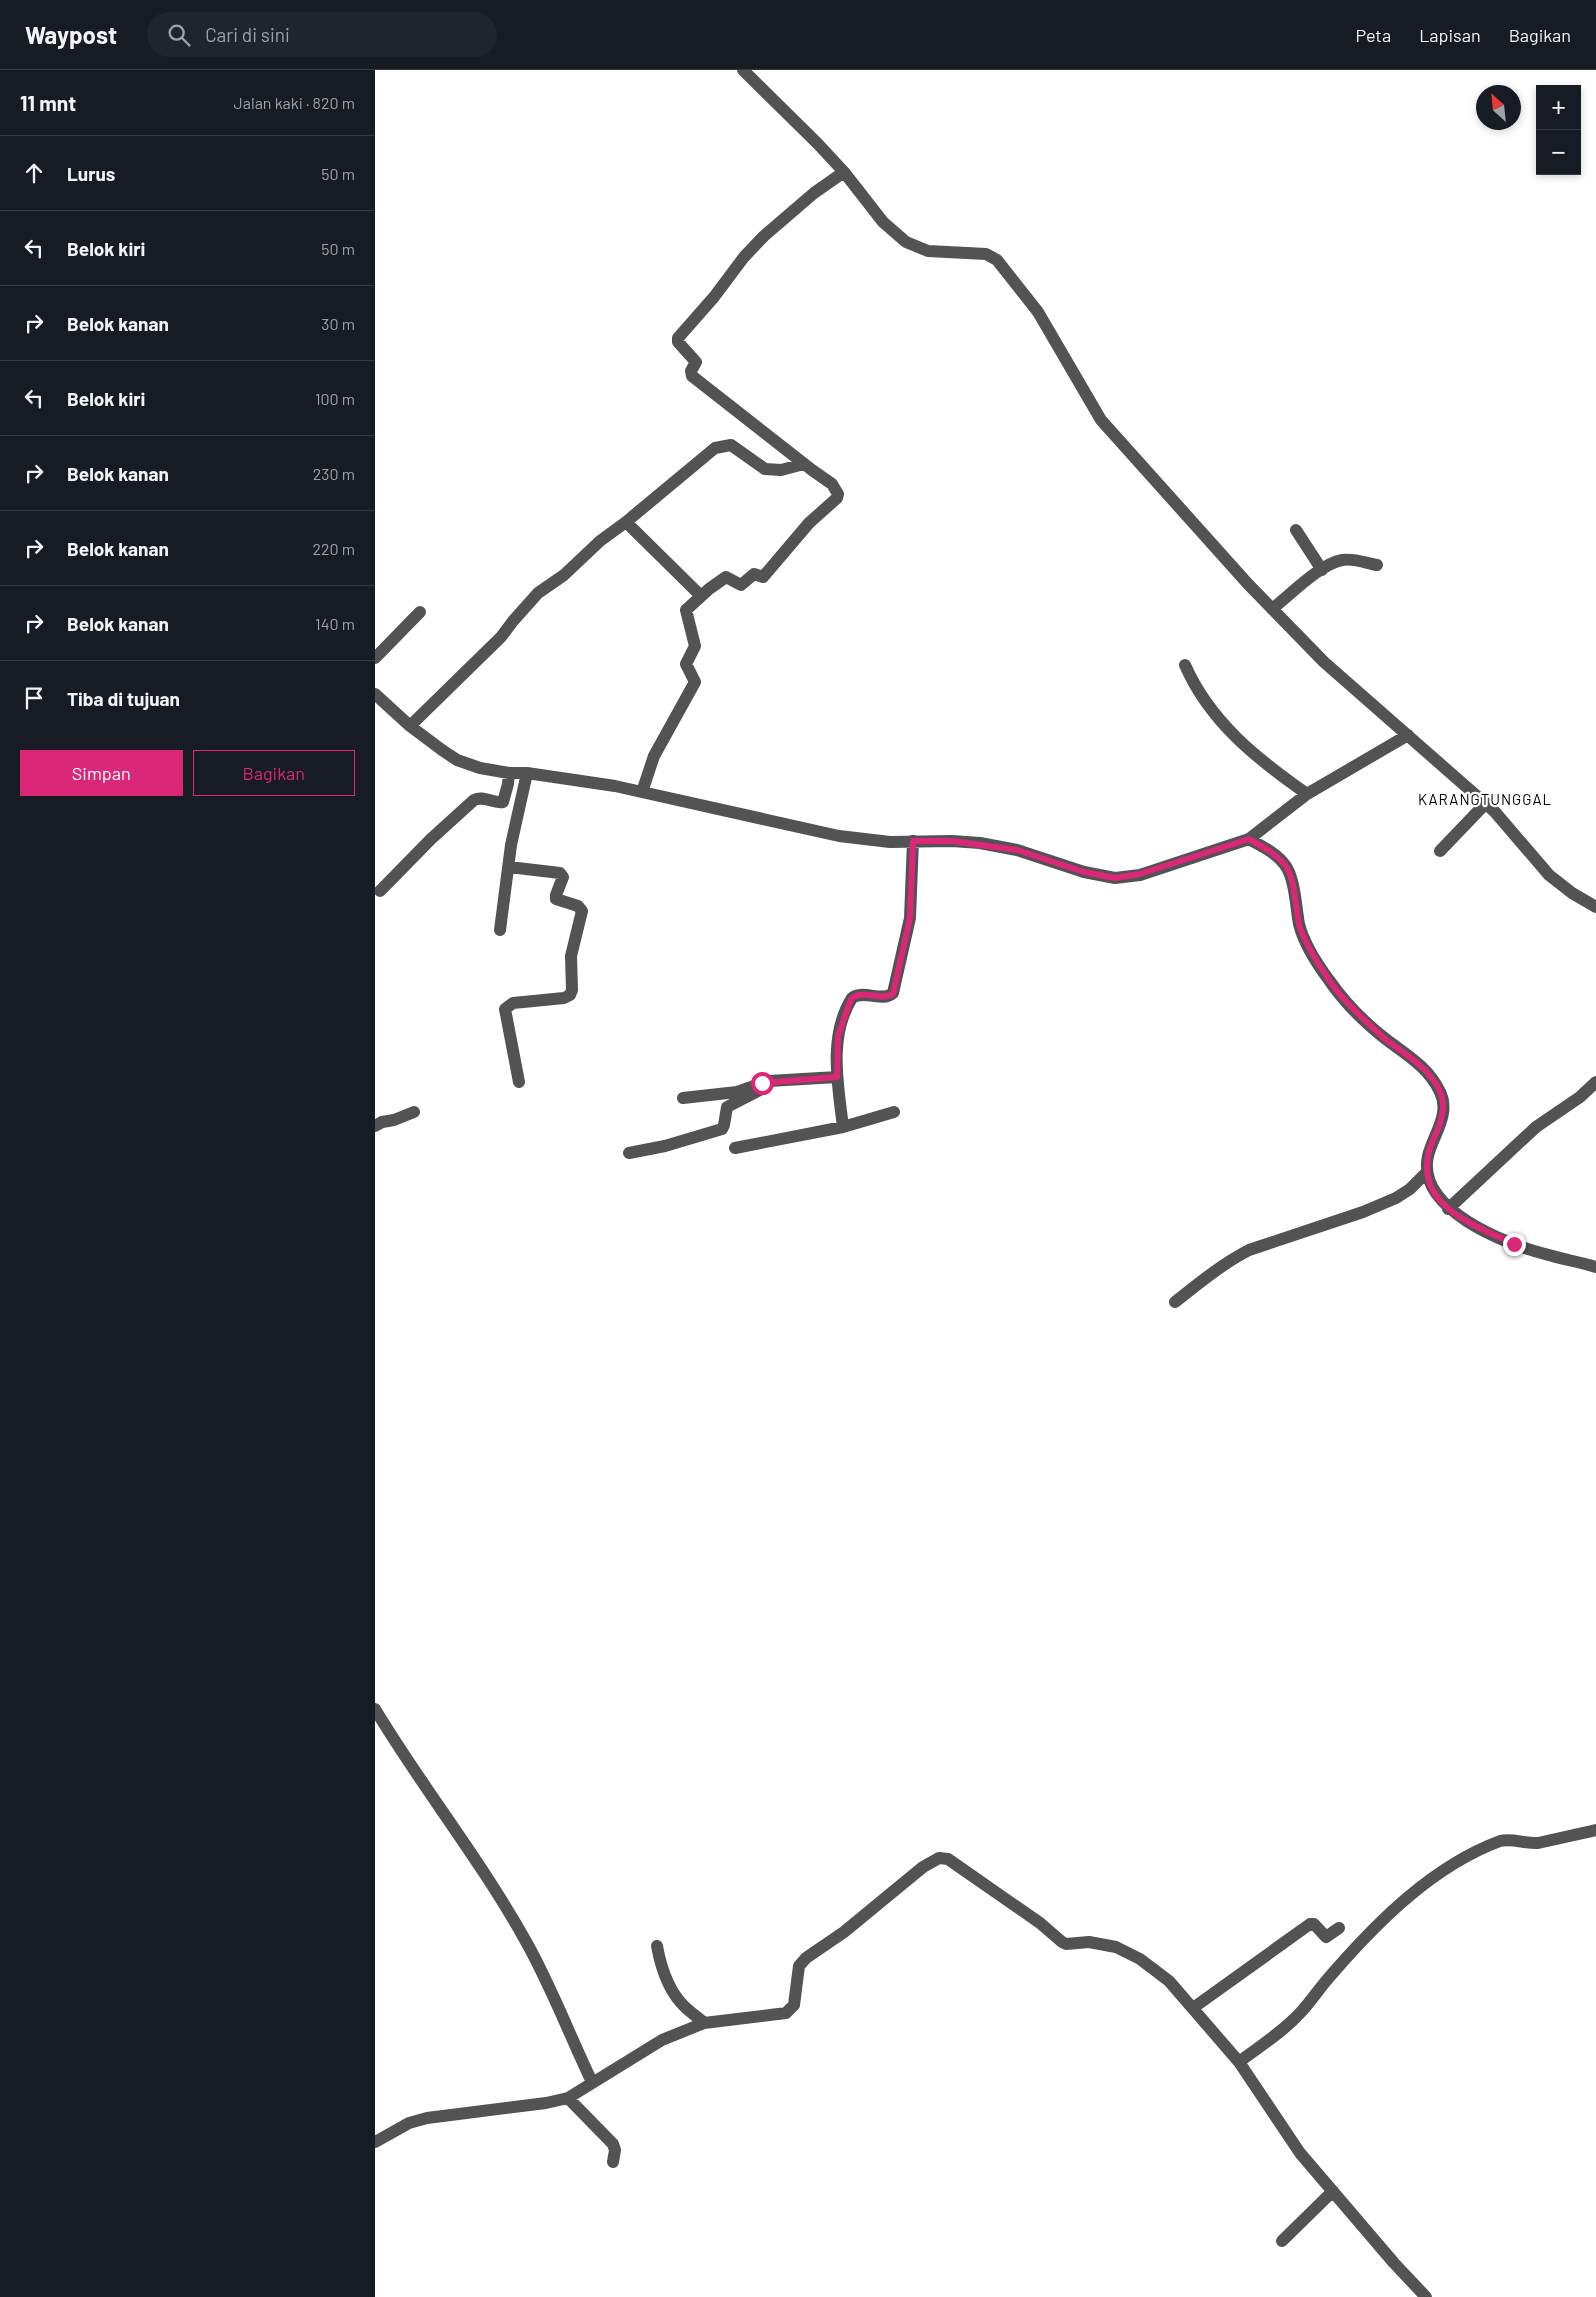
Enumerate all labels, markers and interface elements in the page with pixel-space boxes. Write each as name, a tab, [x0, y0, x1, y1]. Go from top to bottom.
search box	[147, 12, 497, 57]
text: Waypost	[25, 20, 117, 49]
icon: search	[165, 21, 193, 49]
text: Cari di sini	[205, 23, 290, 46]
text: Peta	[1356, 24, 1391, 46]
text: Lapisan	[1419, 24, 1481, 46]
text: Bagikan	[1509, 24, 1571, 46]
north arrow	[1476, 85, 1521, 130]
map controls	[1536, 85, 1581, 175]
button: +	[1536, 85, 1581, 130]
text: 11 mnt	[20, 90, 76, 115]
text: Jalan kaki · 820 m	[234, 93, 355, 112]
button: −	[1536, 130, 1581, 175]
icon: ahead	[20, 159, 48, 187]
text: Lurus	[67, 162, 115, 185]
text: 50 m	[321, 164, 355, 183]
icon: left	[20, 234, 48, 262]
text: Belok kiri	[67, 237, 145, 260]
text: 50 m	[321, 239, 355, 258]
icon: right	[20, 309, 48, 337]
text: Belok kanan	[67, 312, 169, 335]
text: 30 m	[321, 314, 355, 333]
icon: left	[20, 384, 48, 412]
text: Belok kiri	[67, 387, 145, 410]
text: 100 m	[315, 389, 355, 408]
icon: right	[20, 459, 48, 487]
text: Belok kanan	[67, 462, 169, 485]
text: 230 m	[313, 464, 355, 483]
icon: right	[20, 534, 48, 562]
text: Belok kanan	[67, 537, 169, 560]
text: 220 m	[312, 539, 355, 558]
icon: right	[20, 609, 48, 637]
text: Belok kanan	[67, 612, 169, 635]
text: 140 m	[315, 614, 355, 633]
icon: arrive	[20, 684, 48, 712]
text: Tiba di tujuan	[67, 687, 180, 710]
button: Simpan	[20, 750, 183, 796]
button: Bagikan	[193, 750, 355, 796]
district label: KARANGTUNGGAL	[1418, 790, 1552, 808]
route start	[751, 1072, 774, 1095]
route end	[1503, 1233, 1526, 1256]

